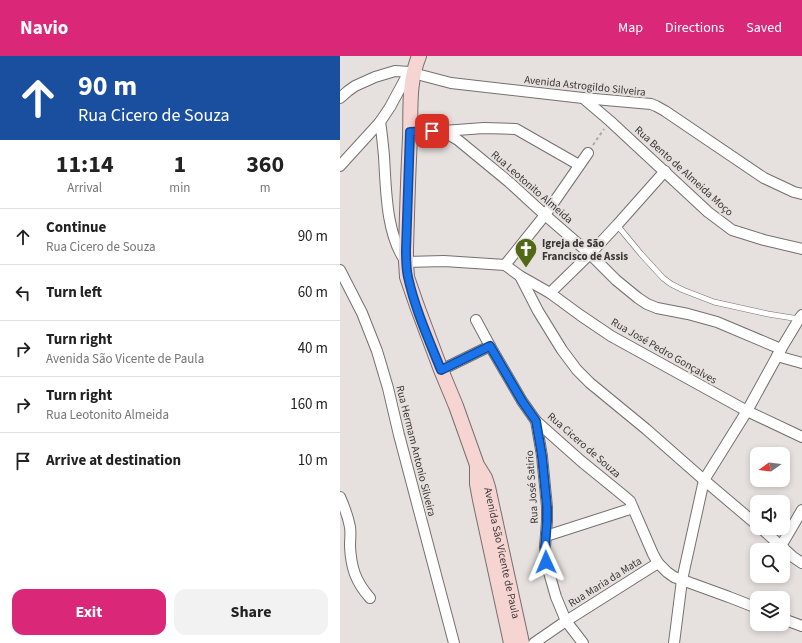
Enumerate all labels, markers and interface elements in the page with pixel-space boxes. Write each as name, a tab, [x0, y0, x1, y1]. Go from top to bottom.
text: Navio	[20, 15, 68, 42]
text: Map	[618, 18, 643, 38]
text: Directions	[665, 18, 724, 38]
text: Saved	[746, 18, 782, 38]
text: 90 m	[78, 66, 137, 106]
icon: ahead	[12, 72, 64, 124]
street label: Avenida Astrogildo Silveira	[524, 72, 646, 100]
text: Rua Cicero de Souza	[78, 103, 230, 128]
pin	[415, 114, 449, 148]
icon: arrive	[421, 120, 443, 142]
street label: Rua Bento de Almeida Moço	[631, 123, 737, 219]
text: 11:14	[56, 147, 114, 182]
text: 1	[174, 147, 186, 182]
text: 360	[246, 147, 284, 182]
street label: Rua Leotonito Almeida	[488, 147, 576, 227]
text: Arrival	[67, 179, 102, 197]
text: min	[169, 179, 190, 197]
text: m	[260, 179, 271, 197]
text: Continue	[46, 217, 106, 238]
icon: ahead	[12, 226, 34, 248]
text: 90 m	[298, 226, 328, 247]
church icon: Igreja de São Francisco de Assis	[513, 236, 539, 269]
place label: Igreja de São Francisco de Assis	[542, 236, 628, 264]
text: Rua Cicero de Souza	[46, 238, 155, 256]
icon: left	[12, 282, 34, 304]
text: Turn left	[46, 282, 102, 303]
text: 60 m	[298, 282, 328, 303]
street label: Rua José Pedro Gonçalves	[608, 314, 720, 388]
text: Turn right	[46, 329, 112, 350]
icon: right	[12, 338, 34, 360]
text: 40 m	[298, 338, 328, 359]
text: Avenida São Vicente de Paula	[46, 350, 204, 368]
street label: Rua Hermam Antonio Silveira	[392, 384, 440, 518]
text: Turn right	[46, 385, 112, 406]
icon: right	[12, 394, 34, 416]
text: 160 m	[290, 394, 328, 415]
text: Rua Leotonito Almeida	[46, 406, 169, 424]
street label: Rua Cicero de Souza	[544, 409, 624, 481]
north arrow	[750, 447, 790, 487]
map controls	[750, 447, 790, 631]
icon: arrive	[12, 450, 34, 472]
text: Arrive at destination	[46, 450, 181, 471]
text: 10 m	[298, 450, 328, 471]
street label: Rua José Satirio	[522, 450, 542, 524]
street label: Avenida São Vicente de Paula	[481, 486, 524, 620]
button: sound	[750, 495, 790, 535]
position arrow	[525, 541, 567, 583]
button: search	[750, 543, 790, 583]
street label: Rua Maria da Mata	[565, 553, 645, 611]
button: Exit	[12, 589, 166, 635]
button: Share	[174, 589, 328, 635]
button: layers	[750, 591, 790, 631]

